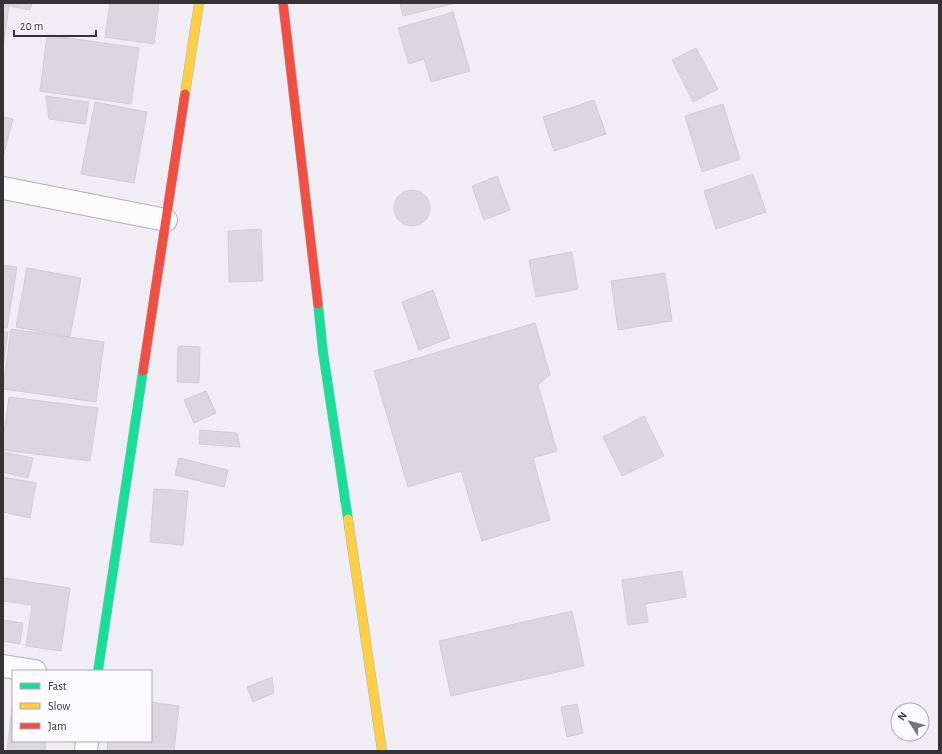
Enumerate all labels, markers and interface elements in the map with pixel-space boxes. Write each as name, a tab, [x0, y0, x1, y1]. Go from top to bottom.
scale bar	[14, 12, 96, 38]
text: 20 m	[20, 20, 43, 32]
legend	[12, 670, 152, 742]
text: Fast	[48, 680, 67, 692]
text: Slow	[48, 700, 70, 712]
north arrow	[890, 702, 930, 742]
text: N	[896, 710, 909, 723]
text: Jam	[48, 720, 67, 732]

